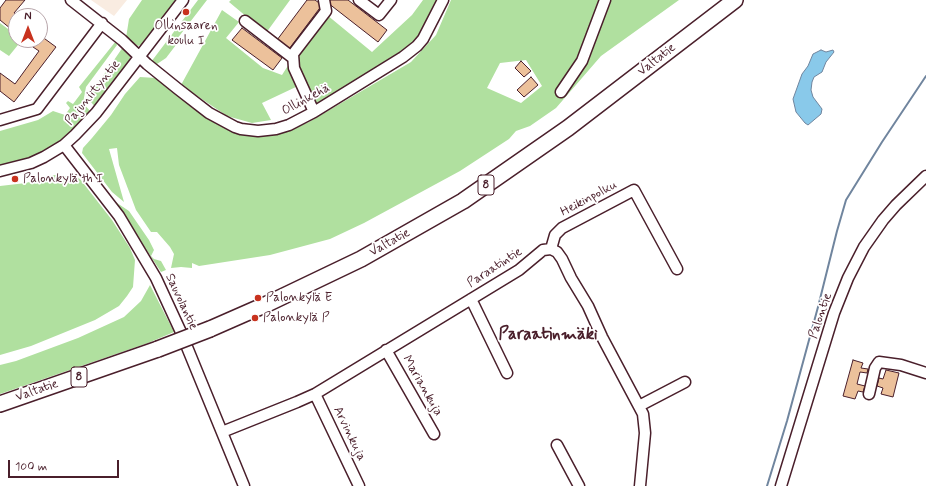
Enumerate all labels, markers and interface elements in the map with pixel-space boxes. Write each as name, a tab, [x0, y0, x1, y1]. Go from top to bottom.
marker: Ollinsaaren koulu I	[181, 7, 191, 17]
north arrow	[8, 8, 48, 48]
text: N	[24, 10, 32, 24]
place label: Ollinsaaren koulu I	[155, 18, 217, 49]
street label: Valtatie	[635, 40, 679, 80]
street label: Pajuniityntie	[62, 57, 124, 129]
street label: Ollinkehä	[279, 80, 333, 120]
place label: Palonkylä th I	[23, 171, 103, 187]
marker: Palonkylä th I	[10, 174, 20, 184]
road number: 8	[478, 175, 494, 195]
street label: Heikinpolku	[558, 178, 620, 220]
street label: Valtatie	[367, 225, 413, 261]
street label: Paraatintie	[465, 244, 525, 292]
street label: Sauvolantie	[161, 271, 201, 333]
place label: Palonkylä E	[266, 290, 332, 306]
street label: Palontie	[806, 291, 836, 341]
marker: Palonkylä E	[253, 293, 263, 303]
place label: Palonkylä P	[263, 310, 329, 326]
marker: Palonkylä P	[250, 313, 260, 323]
district label: Paraatinmäki	[498, 325, 598, 345]
street label: Mariankuja	[398, 353, 446, 419]
road number: 8	[71, 367, 87, 387]
street label: Valtatie	[14, 376, 60, 406]
street label: Arvinkuja	[329, 404, 369, 464]
scale bar	[10, 452, 121, 478]
text: 100 m	[15, 459, 47, 475]

